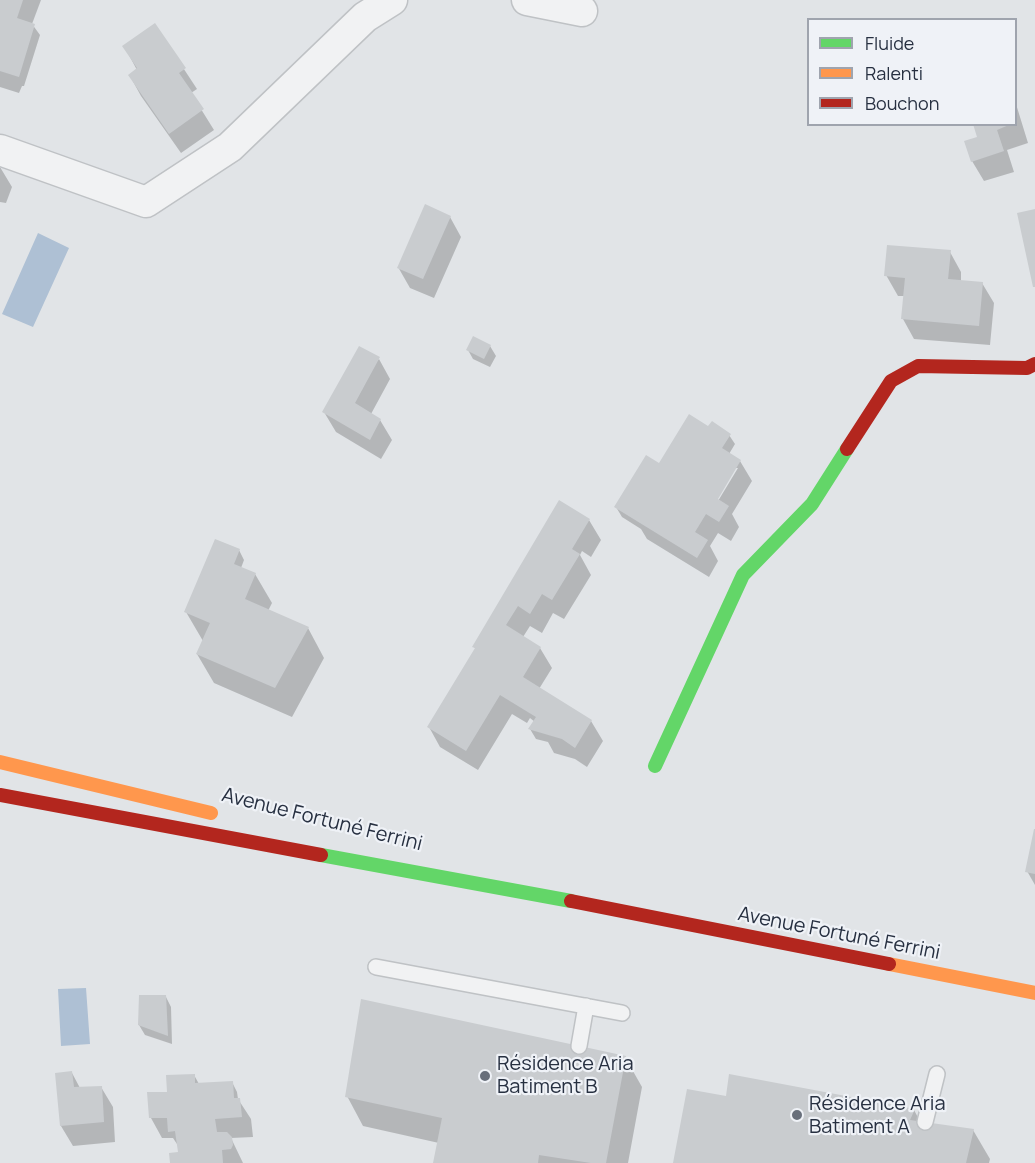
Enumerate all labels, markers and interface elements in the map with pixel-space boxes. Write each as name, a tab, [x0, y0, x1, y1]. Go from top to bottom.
legend	[807, 18, 1017, 126]
text: Fluide	[865, 31, 914, 55]
text: Ralenti	[865, 61, 923, 85]
text: Bouchon	[865, 91, 939, 115]
street label: Avenue Fortuné Ferrini	[219, 783, 425, 857]
street label: Avenue Fortuné Ferrini	[736, 903, 942, 965]
place label: Résidence Aria Batiment B	[497, 1052, 634, 1099]
marker: Résidence Aria Batiment B	[478, 1069, 492, 1083]
place label: Résidence Aria Batiment A	[809, 1092, 946, 1139]
marker: Résidence Aria Batiment A	[790, 1108, 804, 1122]

